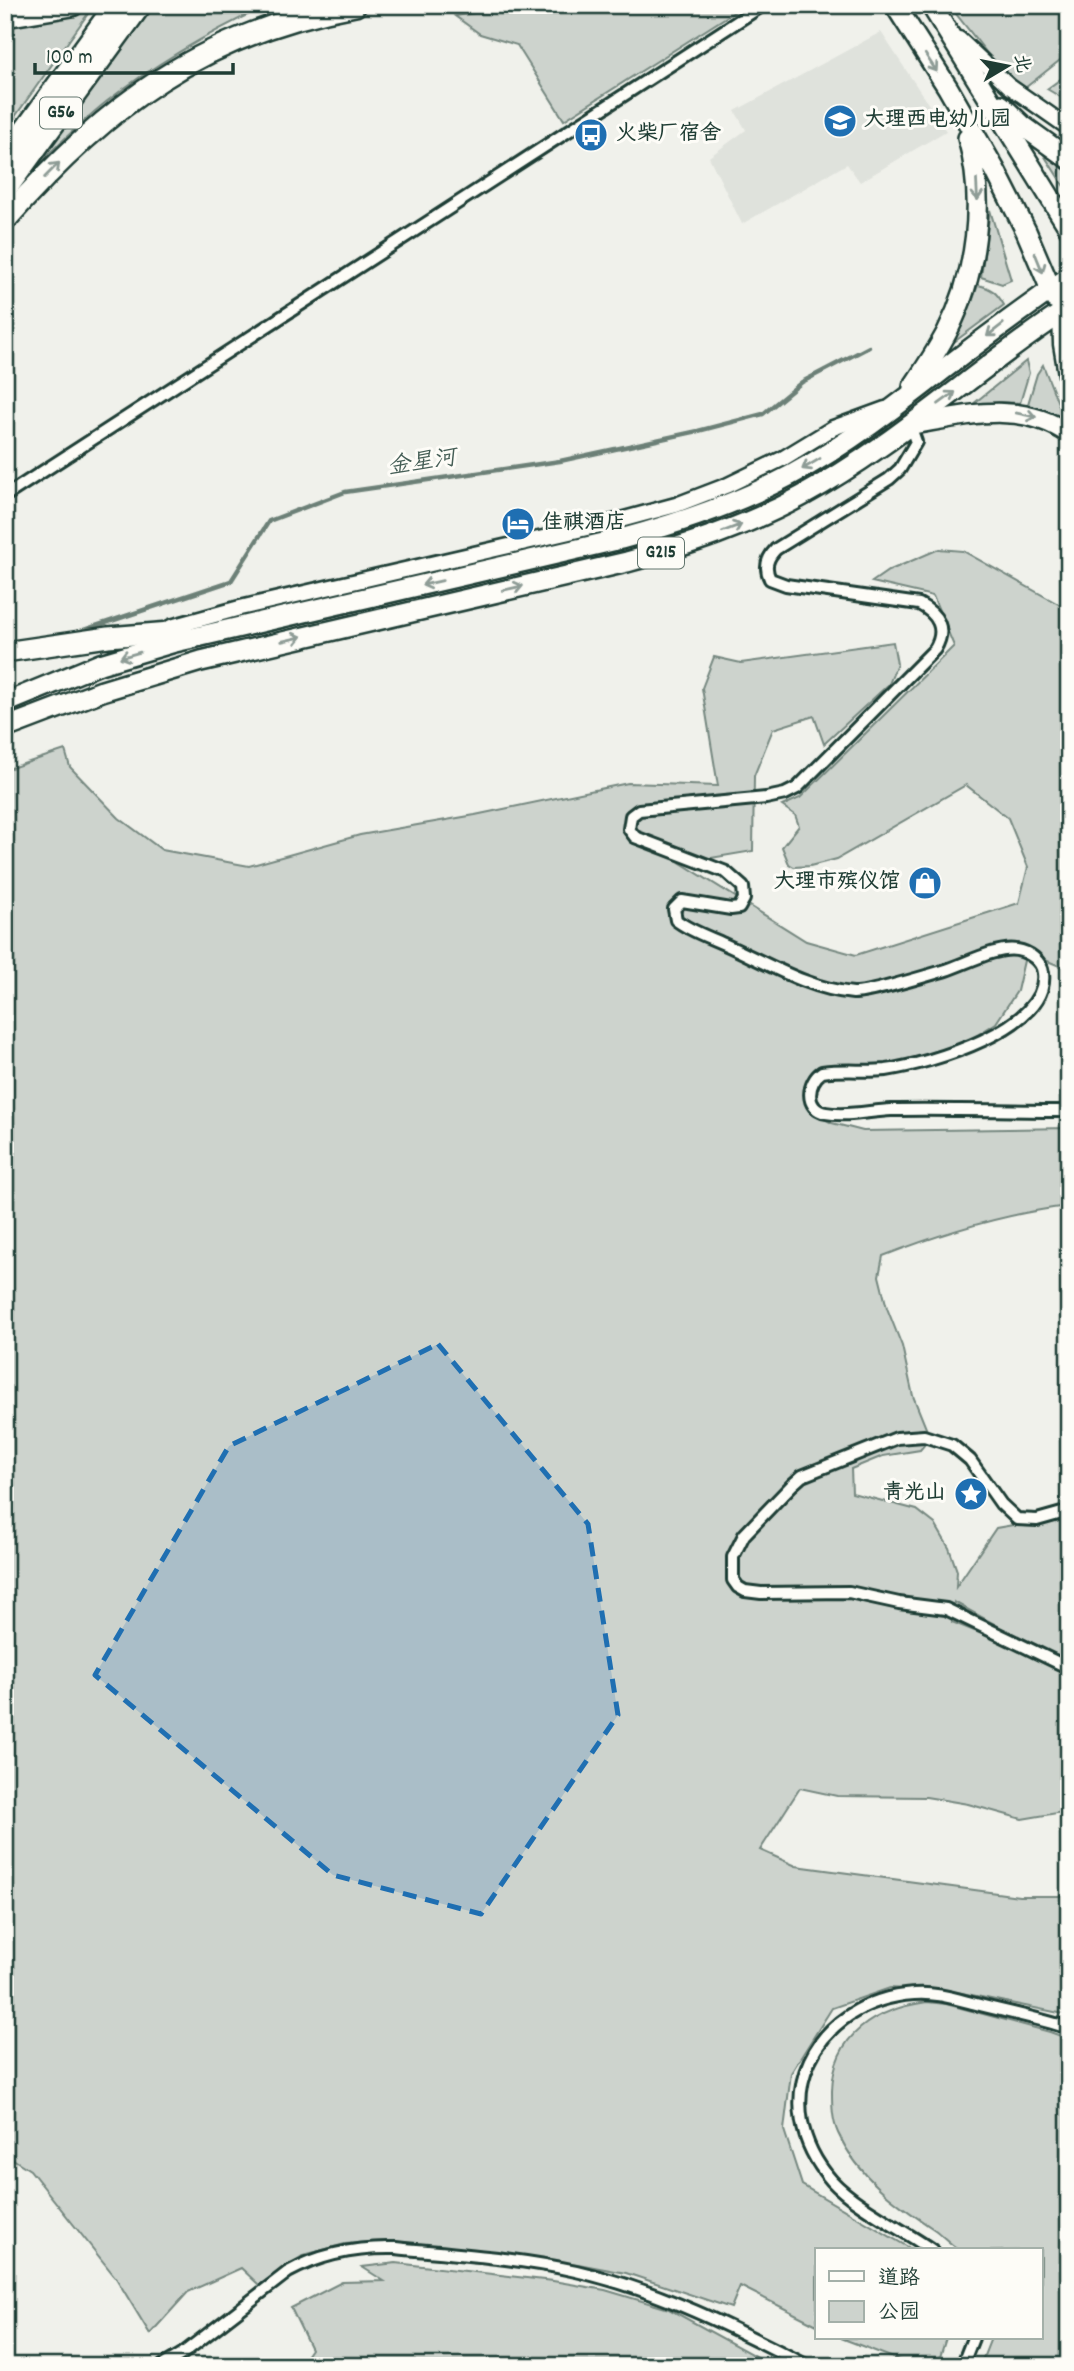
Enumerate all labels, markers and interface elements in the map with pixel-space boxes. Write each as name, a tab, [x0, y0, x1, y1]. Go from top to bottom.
scale bar	[35, 32, 233, 76]
north arrow	[972, 32, 1042, 102]
text: 100 m	[46, 44, 93, 74]
one-way arrow	[925, 52, 939, 72]
text: 北	[1005, 52, 1035, 75]
road number: G56	[40, 97, 82, 128]
school or university icon: 大理西电幼儿园	[821, 102, 859, 140]
place label: 大理西电幼儿园	[864, 106, 1011, 136]
bus stop icon: 火柴厂宿舍	[572, 116, 610, 154]
place label: 火柴厂宿舍	[616, 120, 721, 150]
one-way arrow	[43, 162, 60, 179]
one-way arrow	[970, 179, 983, 202]
one-way arrow	[1033, 252, 1046, 273]
one-way arrow	[986, 323, 1005, 338]
one-way arrow	[937, 391, 956, 405]
one-way arrow	[1014, 409, 1037, 423]
water label: 金星河	[386, 442, 462, 485]
one-way arrow	[801, 457, 821, 471]
hotel icon: 佳祺酒店	[499, 505, 537, 543]
place label: 佳祺酒店	[542, 509, 626, 539]
one-way arrow	[721, 521, 743, 534]
road number: G215	[638, 538, 684, 568]
one-way arrow	[421, 576, 444, 590]
one-way arrow	[501, 581, 524, 594]
one-way arrow	[280, 632, 303, 646]
one-way arrow	[119, 650, 141, 663]
shop icon: 大理市殡仪馆	[906, 864, 944, 902]
place label: 大理市殡仪馆	[774, 868, 900, 898]
place icon: 青光山	[952, 1475, 990, 1513]
place label: 青光山	[883, 1479, 946, 1509]
legend	[815, 2248, 1042, 2340]
text: 道路	[878, 2265, 920, 2295]
text: 公园	[878, 2299, 920, 2329]

